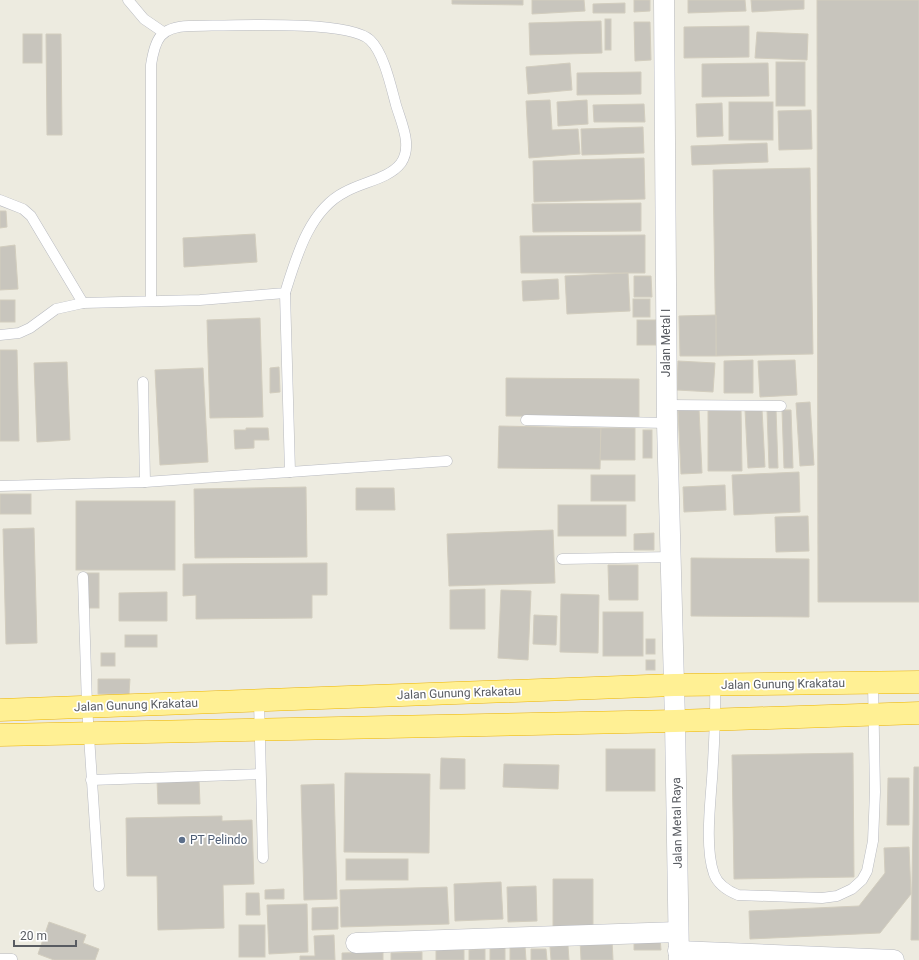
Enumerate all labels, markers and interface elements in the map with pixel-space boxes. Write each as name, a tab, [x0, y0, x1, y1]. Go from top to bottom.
street label: Jalan Metal I	[659, 309, 673, 377]
street label: Jalan Gunung Krakatau	[721, 676, 845, 692]
street label: Jalan Gunung Krakatau	[397, 684, 521, 702]
street label: Jalan Gunung Krakatau	[74, 696, 198, 714]
street label: Jalan Metal Raya	[669, 777, 685, 869]
place label: PT Pelindo	[190, 833, 248, 847]
marker: PT Pelindo	[177, 835, 187, 845]
scale bar	[14, 922, 76, 948]
text: 20 m	[20, 929, 47, 943]

